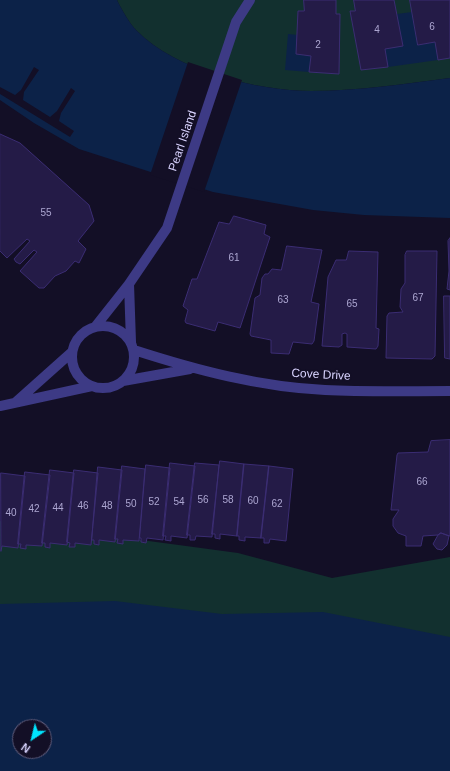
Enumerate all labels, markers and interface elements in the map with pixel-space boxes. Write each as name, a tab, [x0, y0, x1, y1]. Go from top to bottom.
house number: 6	[429, 21, 435, 33]
house number: 4	[374, 24, 380, 36]
house number: 2	[315, 39, 321, 51]
street label: Pearl Island	[166, 109, 200, 173]
house number: 55	[40, 207, 52, 219]
house number: 61	[228, 252, 240, 264]
house number: 67	[412, 292, 424, 304]
house number: 63	[277, 294, 289, 306]
house number: 65	[346, 298, 358, 310]
street label: Cove Drive	[291, 366, 351, 384]
house number: 66	[416, 476, 428, 488]
house number: 56	[197, 494, 209, 506]
house number: 58	[222, 494, 234, 506]
house number: 60	[247, 495, 259, 507]
house number: 52	[148, 496, 160, 508]
house number: 54	[173, 496, 185, 508]
house number: 50	[125, 498, 137, 510]
house number: 62	[271, 498, 283, 510]
house number: 46	[77, 500, 89, 512]
house number: 48	[101, 500, 113, 512]
house number: 44	[52, 502, 64, 514]
house number: 42	[28, 503, 40, 515]
house number: 40	[5, 507, 17, 519]
north arrow	[12, 719, 52, 759]
text: N	[19, 741, 32, 755]

